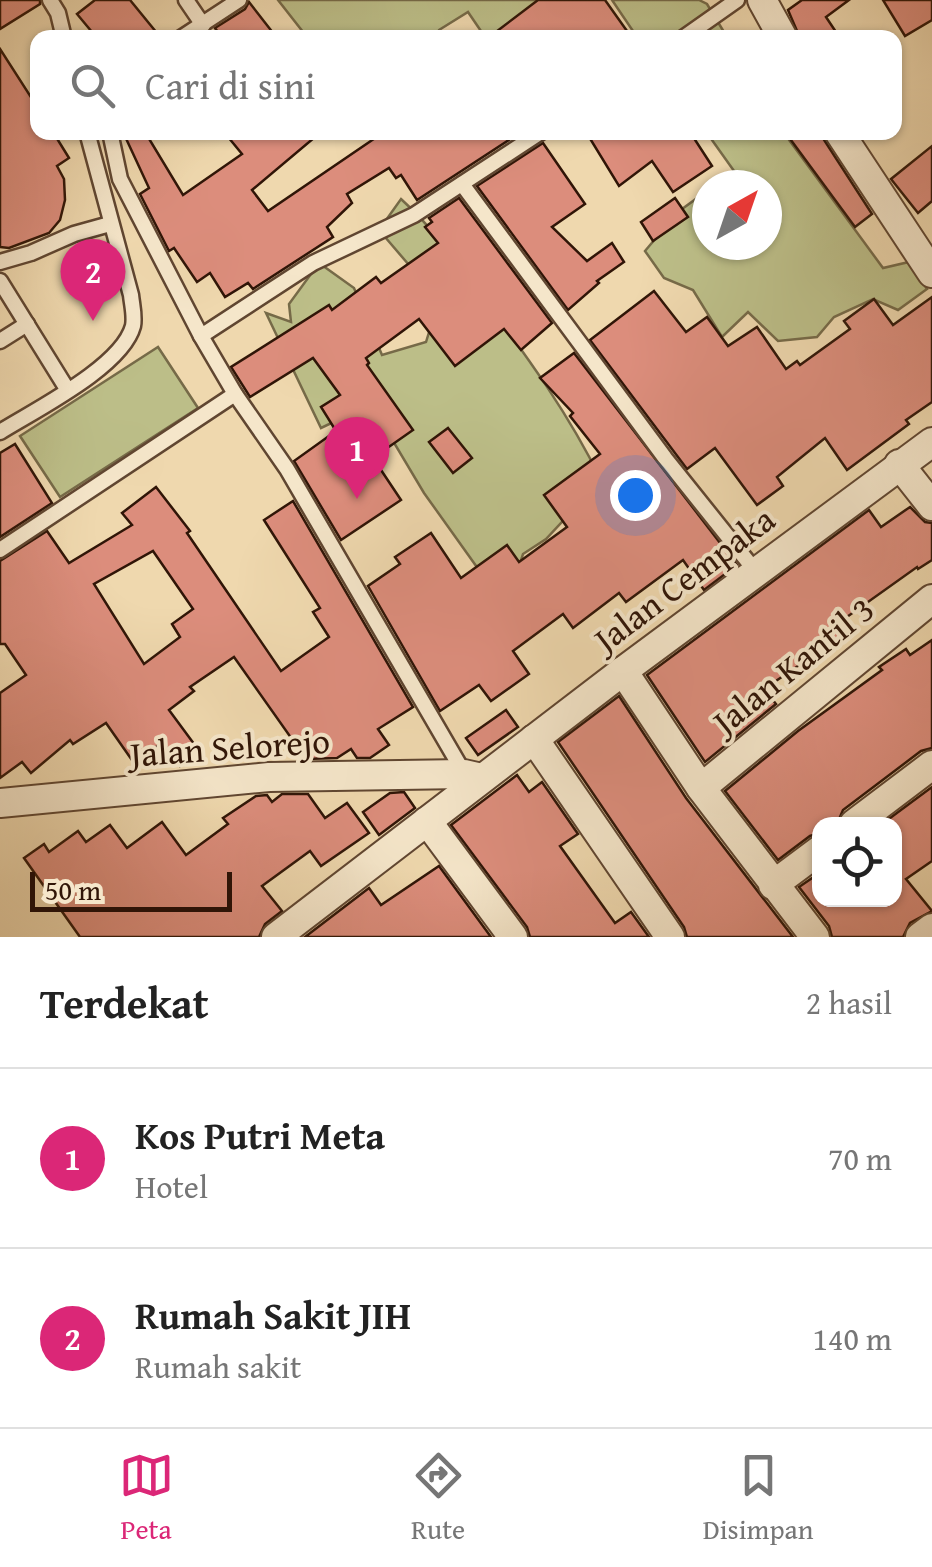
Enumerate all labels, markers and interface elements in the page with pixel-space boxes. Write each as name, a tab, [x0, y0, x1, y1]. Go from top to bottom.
search box	[30, 30, 902, 140]
text: Cari di sini	[145, 57, 315, 113]
icon: search	[65, 58, 120, 113]
north arrow	[692, 170, 782, 260]
pin: 2	[61, 238, 126, 321]
pin: 1	[324, 416, 390, 499]
your location	[610, 470, 661, 521]
street label: Jalan Cempaka	[580, 494, 786, 666]
street label: Jalan Kantil 3	[698, 584, 885, 749]
street label: Jalan Selorejo	[124, 715, 332, 780]
map controls	[812, 817, 902, 907]
button: locate	[812, 817, 902, 907]
scale bar	[30, 867, 232, 911]
text: 50 m	[45, 869, 101, 910]
text: Terdekat	[40, 972, 209, 1033]
text: 2 hasil	[806, 979, 892, 1026]
text: Kos Putri Meta	[135, 1107, 385, 1163]
text: 1	[64, 1135, 81, 1182]
text: 70 m	[828, 1135, 892, 1182]
text: Hotel	[135, 1163, 208, 1210]
text: Rumah Sakit JIH	[135, 1287, 411, 1343]
text: 2	[64, 1315, 81, 1362]
text: 140 m	[813, 1315, 892, 1362]
text: Rumah sakit	[135, 1343, 301, 1390]
tab: Peta	[119, 1448, 174, 1549]
tab: Rute	[411, 1448, 466, 1549]
tab: Disimpan	[703, 1448, 813, 1549]

